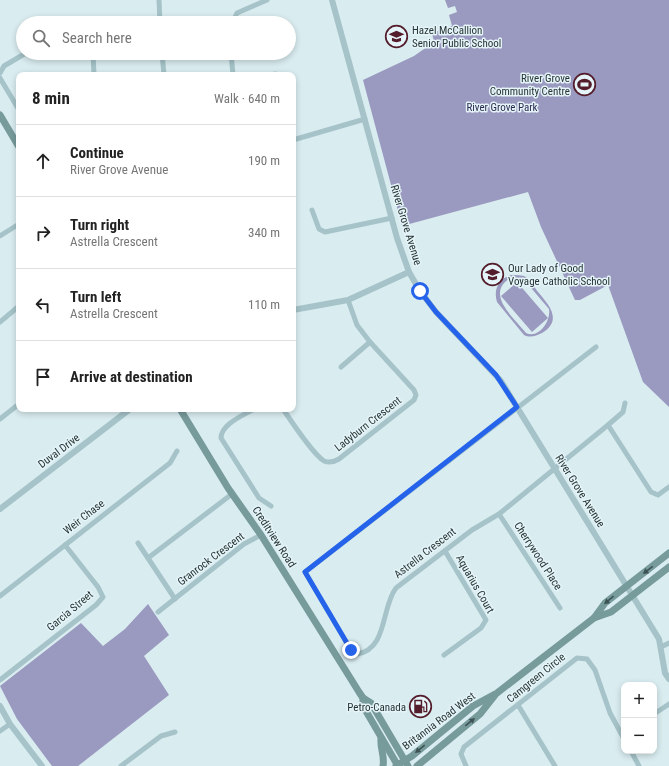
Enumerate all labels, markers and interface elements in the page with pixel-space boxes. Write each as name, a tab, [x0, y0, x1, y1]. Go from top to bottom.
search box	[16, 16, 296, 60]
school or university icon: Hazel McCallion Senior Public School	[384, 23, 410, 49]
place label: Hazel McCallion Senior Public School	[412, 24, 501, 50]
icon: search	[30, 27, 52, 49]
text: Search here	[62, 29, 132, 47]
sports icon: River Grove Community Centre	[572, 71, 598, 97]
place label: River Grove Community Centre	[490, 72, 570, 98]
text: 8 min	[32, 88, 70, 108]
text: Walk · 640 m	[214, 91, 280, 106]
park label: River Grove Park	[466, 101, 538, 114]
text: Continue	[70, 144, 124, 162]
icon: ahead	[32, 150, 54, 172]
text: 190 m	[248, 153, 280, 168]
text: River Grove Avenue	[70, 162, 168, 177]
street label: River Grove Avenue	[388, 183, 424, 267]
text: Turn right	[70, 216, 129, 234]
icon: right	[32, 222, 54, 244]
text: 340 m	[248, 225, 280, 240]
text: Astrella Crescent	[70, 234, 158, 249]
school or university icon: Our Lady of Good Voyage Catholic School	[479, 261, 505, 287]
place label: Our Lady of Good Voyage Catholic School	[508, 262, 610, 288]
route start	[411, 282, 429, 300]
text: Turn left	[70, 288, 121, 306]
icon: left	[32, 294, 54, 316]
text: 110 m	[248, 297, 280, 312]
text: Astrella Crescent	[70, 306, 158, 321]
icon: arrive	[32, 366, 54, 388]
text: Arrive at destination	[70, 368, 193, 386]
street label: Ladyburn Crescent	[332, 394, 404, 454]
street label: Duval Drive	[36, 431, 82, 471]
street label: River Grove Avenue	[552, 452, 608, 530]
street label: Weir Chase	[61, 497, 107, 537]
street label: Creditview Road	[249, 504, 299, 570]
street label: Cherrywood Place	[511, 520, 565, 592]
street label: Astrella Crescent	[392, 525, 458, 581]
street label: Granrock Crescent	[175, 530, 247, 588]
street label: Aquarius Court	[453, 553, 497, 615]
one-way arrow	[643, 565, 653, 573]
street label: Garcia Street	[44, 588, 96, 634]
one-way arrow	[603, 596, 614, 605]
route end	[342, 641, 360, 659]
street label: Camgreen Circle	[504, 650, 568, 706]
map controls	[621, 682, 657, 754]
button: +	[621, 682, 657, 718]
street label: Britannia Road West	[400, 689, 478, 753]
fuel station icon: Petro-Canada	[408, 694, 434, 720]
place label: Petro-Canada	[347, 701, 406, 714]
one-way arrow	[465, 718, 476, 727]
button: −	[621, 718, 657, 754]
one-way arrow	[415, 745, 425, 754]

